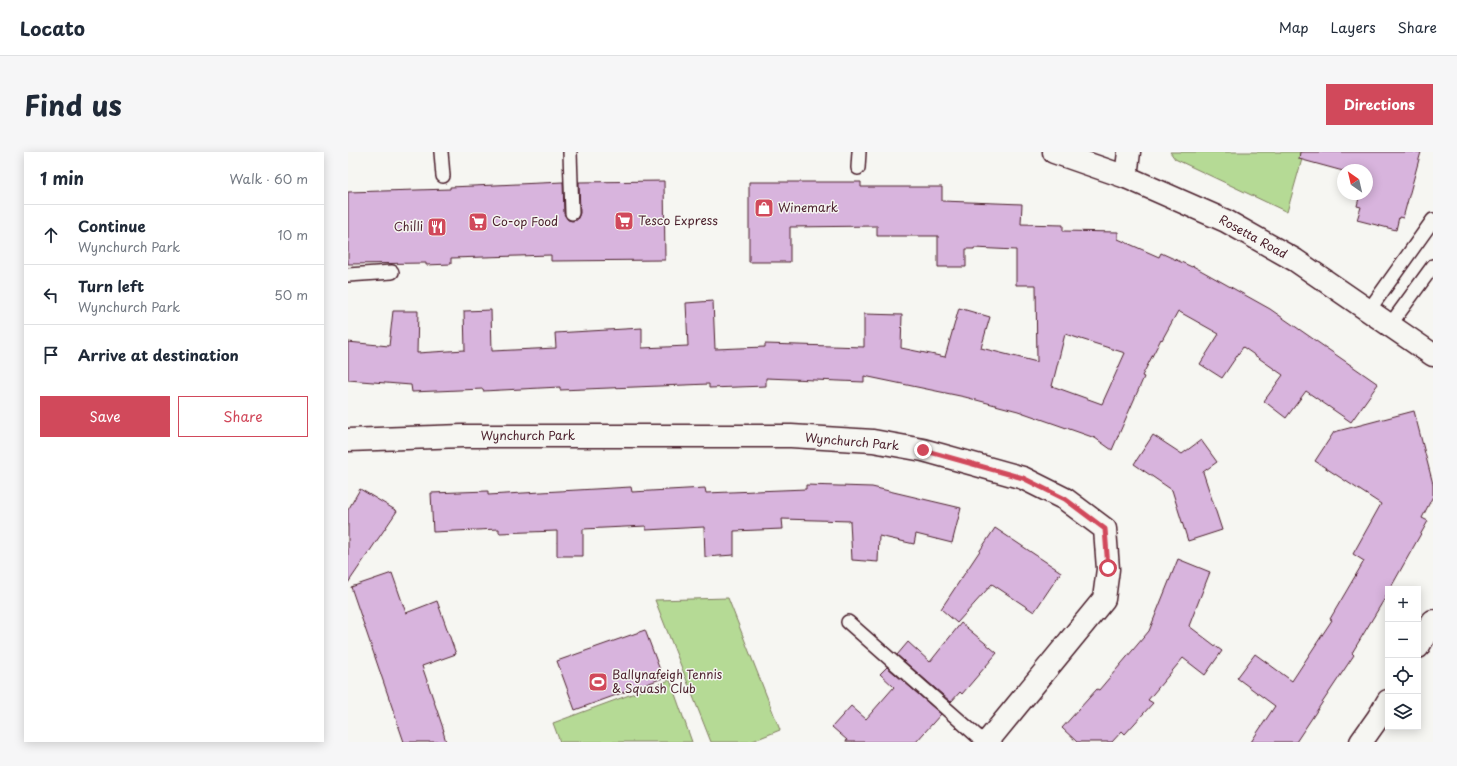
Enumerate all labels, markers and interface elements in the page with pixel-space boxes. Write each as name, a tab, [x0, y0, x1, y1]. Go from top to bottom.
text: Locato	[20, 14, 85, 42]
text: Map	[1279, 17, 1309, 38]
text: Layers	[1331, 17, 1376, 38]
text: Share	[1398, 17, 1437, 38]
text: Find us	[24, 83, 122, 126]
button: Directions	[1326, 84, 1433, 125]
north arrow	[1337, 164, 1373, 200]
text: 1 min	[40, 165, 84, 191]
text: Walk · 60 m	[230, 169, 308, 188]
shop icon: Winemark	[753, 197, 775, 219]
place label: Winemark	[778, 198, 838, 216]
supermarket icon: Tesco Express	[613, 210, 635, 232]
street label: Rosetta Road	[1216, 210, 1291, 262]
supermarket icon: Co-op Food	[467, 211, 489, 233]
place label: Tesco Express	[638, 211, 718, 229]
place label: Co-op Food	[492, 212, 558, 230]
text: Continue	[78, 214, 146, 237]
restaurant icon: Chilli	[426, 216, 448, 238]
place label: Chilli	[394, 217, 423, 235]
icon: ahead	[40, 224, 62, 246]
text: 10 m	[278, 225, 308, 244]
text: Wynchurch Park	[78, 237, 180, 256]
text: Turn left	[78, 274, 144, 297]
icon: left	[40, 284, 62, 306]
text: 50 m	[274, 285, 308, 304]
text: Wynchurch Park	[78, 297, 180, 316]
text: Arrive at destination	[78, 343, 239, 366]
icon: arrive	[40, 344, 62, 366]
button: Save	[40, 396, 170, 437]
button: Share	[178, 396, 308, 437]
street label: Wynchurch Park	[481, 426, 575, 444]
street label: Wynchurch Park	[804, 428, 900, 454]
route end	[914, 441, 932, 459]
route start	[1099, 559, 1117, 577]
map controls	[1385, 586, 1421, 730]
button: +	[1385, 586, 1421, 622]
button: −	[1385, 622, 1421, 658]
button: locate	[1385, 658, 1421, 694]
place label: Ballynafeigh Tennis & Squash Club	[612, 665, 723, 697]
sports icon: Ballynafeigh Tennis & Squash Club	[587, 671, 609, 693]
button: layers	[1385, 694, 1421, 730]

